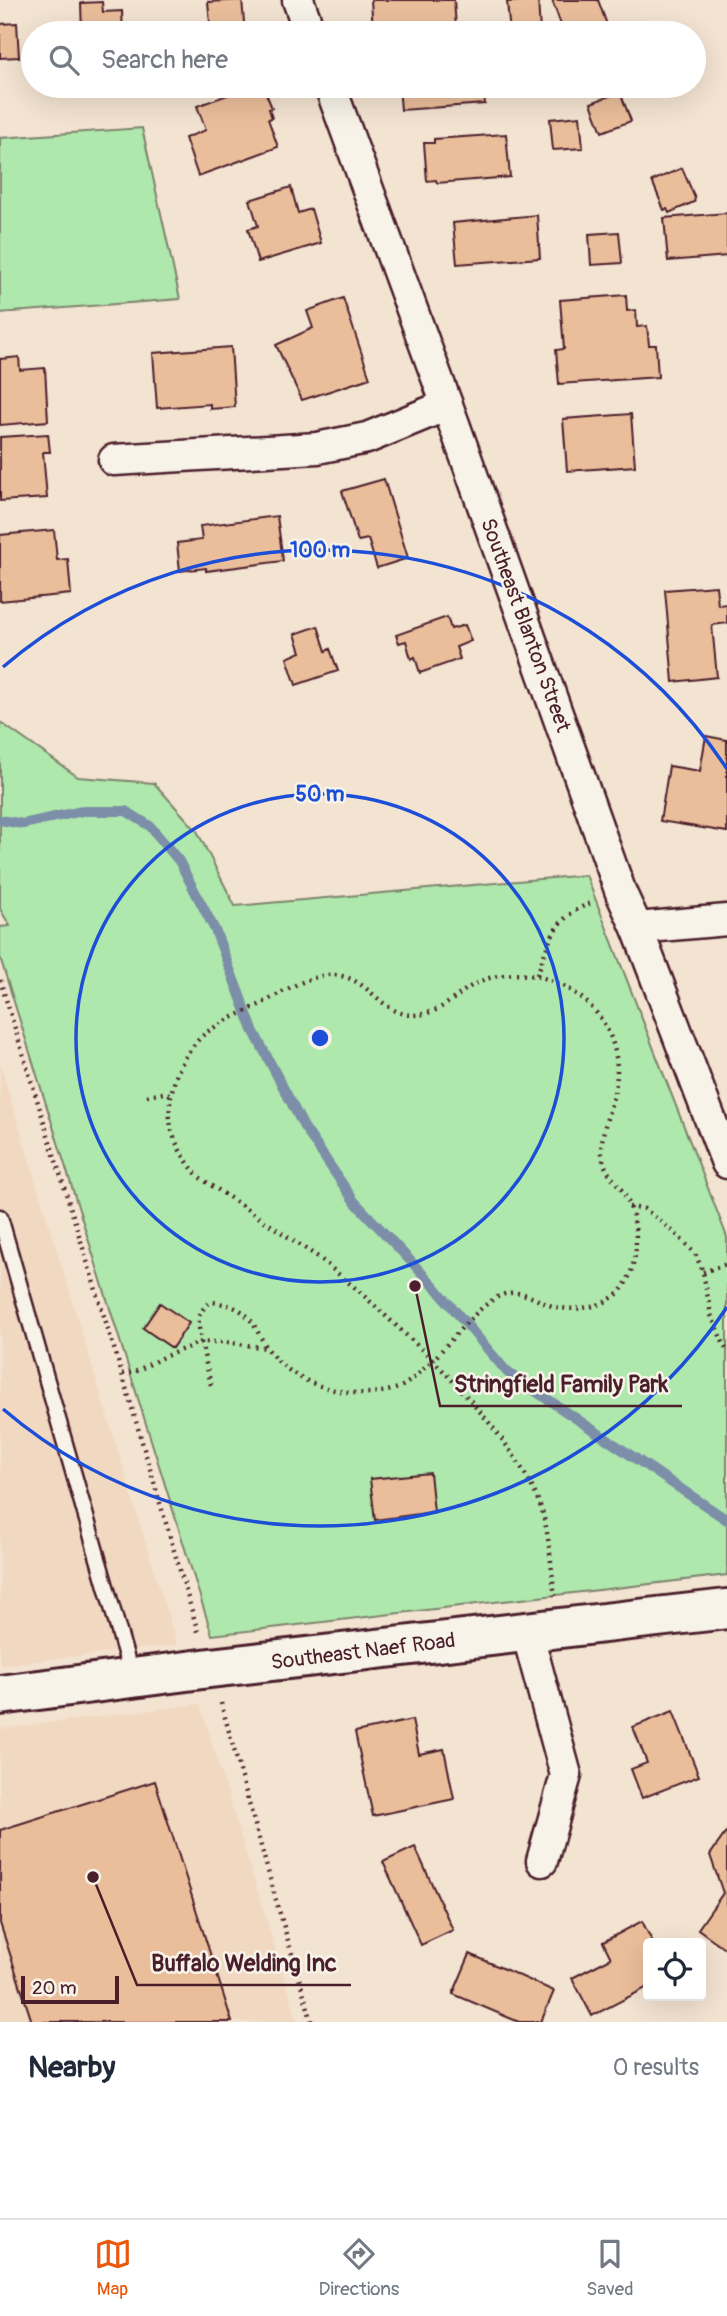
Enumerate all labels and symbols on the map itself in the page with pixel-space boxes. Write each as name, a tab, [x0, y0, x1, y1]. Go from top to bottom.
street label: Southeast Blanton Street	[474, 515, 577, 736]
text: 100 m	[290, 537, 350, 564]
text: 50 m	[296, 781, 345, 808]
centre of rings	[308, 1026, 332, 1050]
callout: Stringfield Family Park	[440, 1362, 682, 1406]
text: Stringfield Family Park	[454, 1370, 668, 1399]
street label: Southeast Naef Road	[269, 1627, 457, 1676]
callout: Buffalo Welding Inc	[137, 1941, 351, 1985]
text: Buffalo Welding Inc	[151, 1949, 337, 1978]
scale bar	[21, 1973, 119, 2005]

